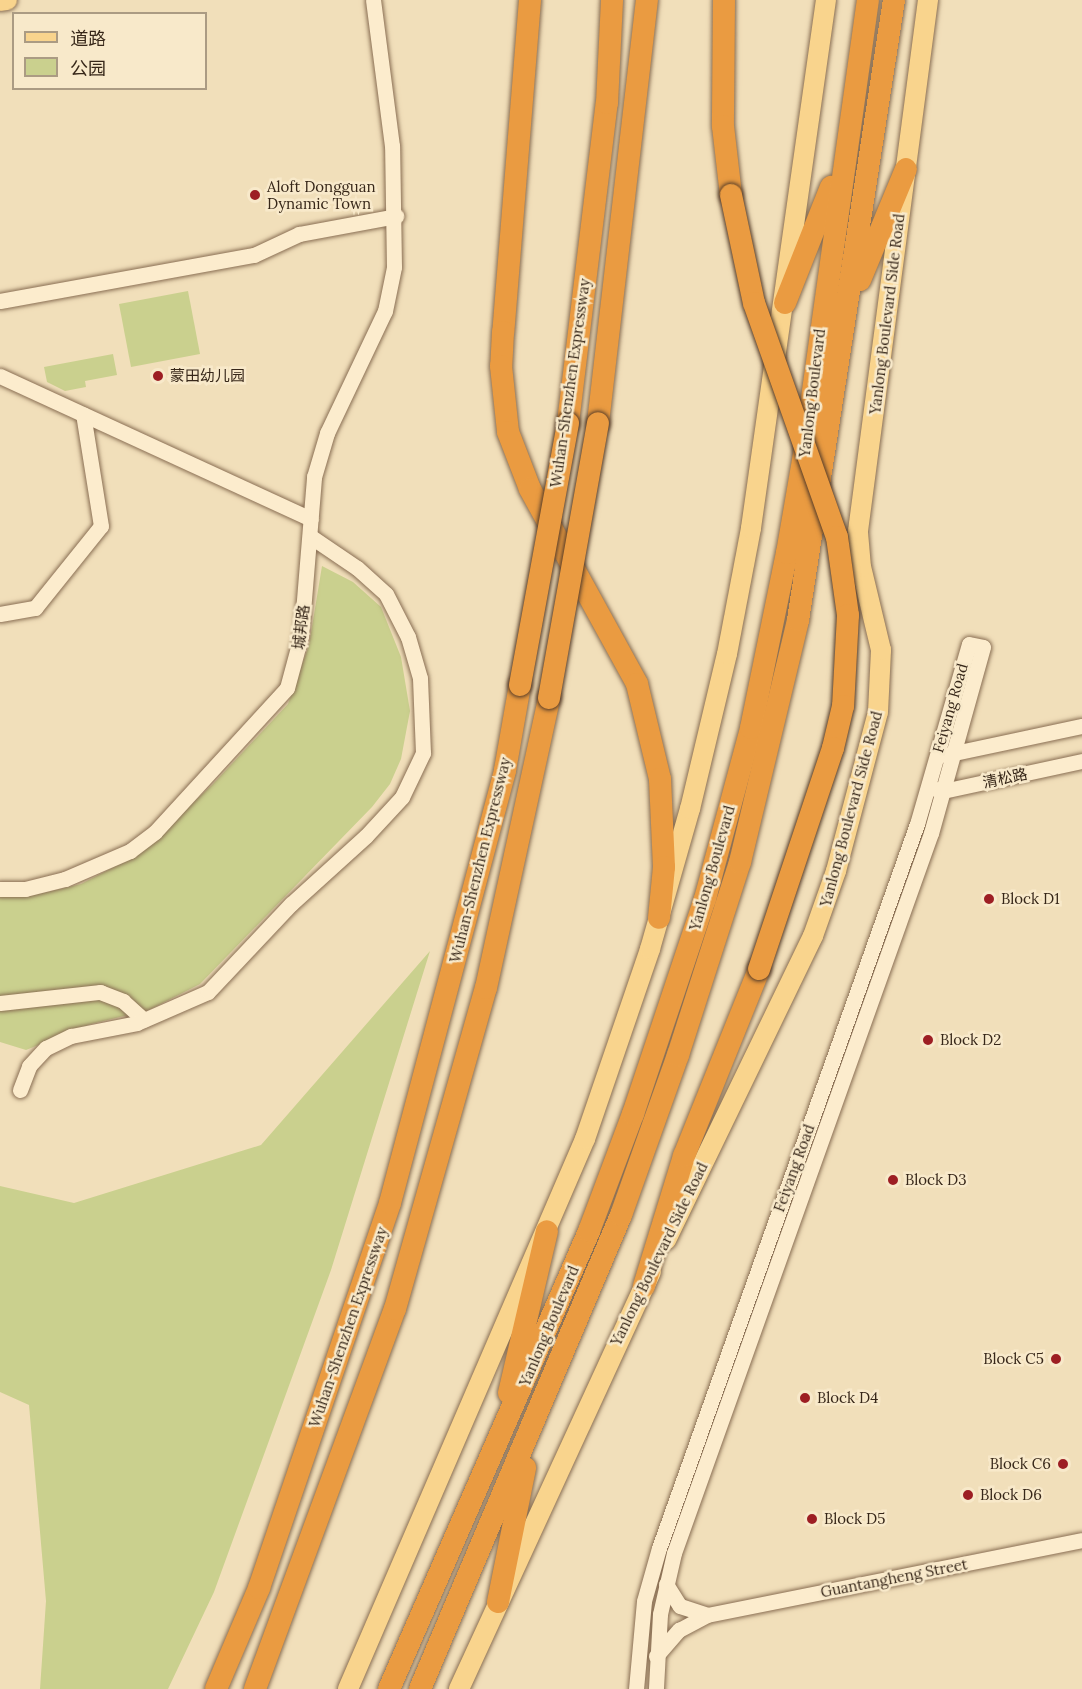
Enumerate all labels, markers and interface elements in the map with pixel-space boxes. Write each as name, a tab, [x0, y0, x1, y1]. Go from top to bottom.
legend	[12, 12, 207, 90]
text: 道路	[70, 27, 106, 50]
text: 公园	[70, 57, 106, 80]
place label: Aloft Dongguan Dynamic Town	[267, 177, 376, 212]
marker: Aloft Dongguan Dynamic Town	[248, 188, 262, 202]
street label: Yanlong Boulevard Side Road	[866, 213, 908, 415]
street label: Wuhan-Shenzhen Expressway	[546, 277, 594, 489]
street label: Yanlong Boulevard	[795, 328, 829, 458]
place label: 蒙田幼儿园	[170, 367, 245, 385]
marker: 蒙田幼儿园	[151, 369, 165, 383]
street label: 城邦路	[289, 604, 313, 650]
street label: Feiyang Road	[929, 661, 971, 755]
street label: Yanlong Boulevard Side Road	[816, 709, 886, 909]
street label: Wuhan-Shenzhen Expressway	[446, 756, 514, 964]
street label: 清松路	[981, 765, 1029, 791]
street label: Yanlong Boulevard	[685, 803, 739, 933]
place label: Block D1	[1001, 890, 1060, 908]
marker: Block D1	[982, 892, 996, 906]
place label: Block D2	[940, 1031, 1001, 1049]
marker: Block D2	[921, 1033, 935, 1047]
street label: Feiyang Road	[770, 1122, 818, 1214]
street label: Yanlong Boulevard Side Road	[607, 1159, 711, 1349]
place label: Block D3	[905, 1171, 967, 1189]
marker: Block D3	[886, 1173, 900, 1187]
street label: Wuhan-Shenzhen Expressway	[305, 1224, 391, 1430]
street label: Yanlong Boulevard	[515, 1263, 583, 1389]
place label: Block C5	[983, 1350, 1044, 1368]
marker: Block C5	[1049, 1352, 1063, 1366]
place label: Block D4	[817, 1389, 878, 1407]
marker: Block D4	[798, 1391, 812, 1405]
place label: Block C6	[990, 1455, 1051, 1473]
marker: Block C6	[1056, 1457, 1070, 1471]
place label: Block D6	[980, 1486, 1042, 1504]
marker: Block D6	[961, 1488, 975, 1502]
place label: Block D5	[824, 1510, 885, 1528]
marker: Block D5	[805, 1512, 819, 1526]
street label: Guantangheng Street	[819, 1555, 969, 1601]

